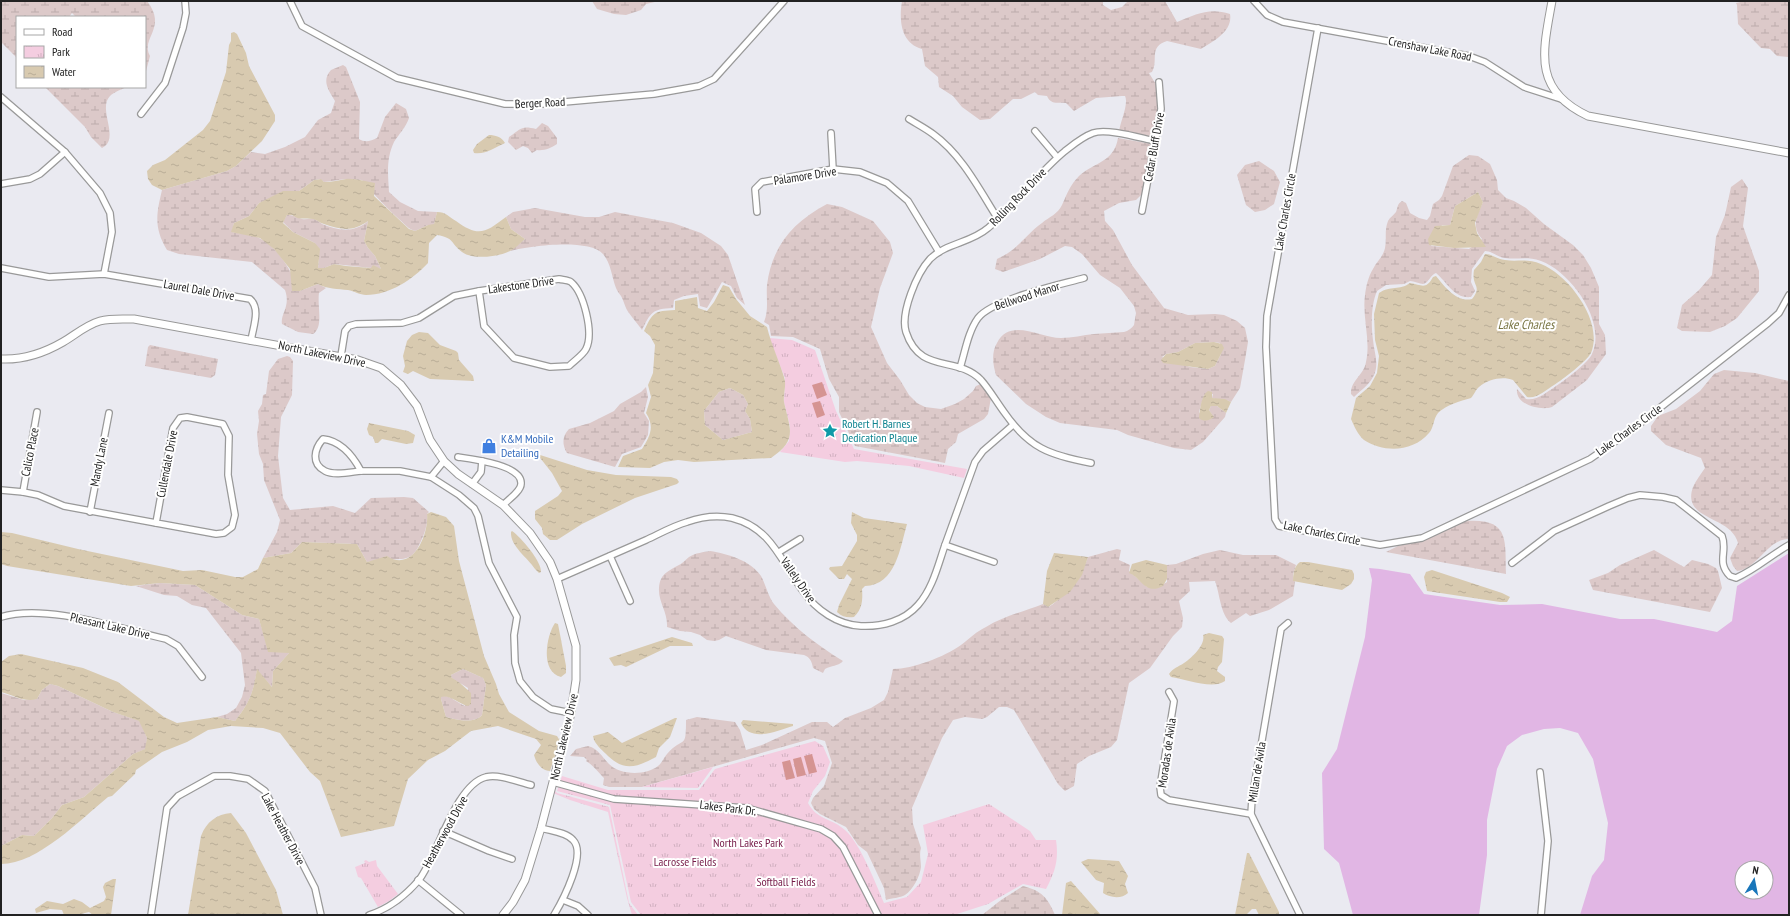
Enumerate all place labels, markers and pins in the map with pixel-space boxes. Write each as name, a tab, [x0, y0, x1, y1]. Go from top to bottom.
place label: Robert H. Barnes Dedication Plaque	[842, 416, 917, 445]
place icon: Robert H. Barnes Dedication Plaque	[821, 422, 839, 440]
place label: K&M Mobile Detailing	[501, 431, 553, 460]
shop icon: K&M Mobile Detailing	[480, 437, 498, 455]

